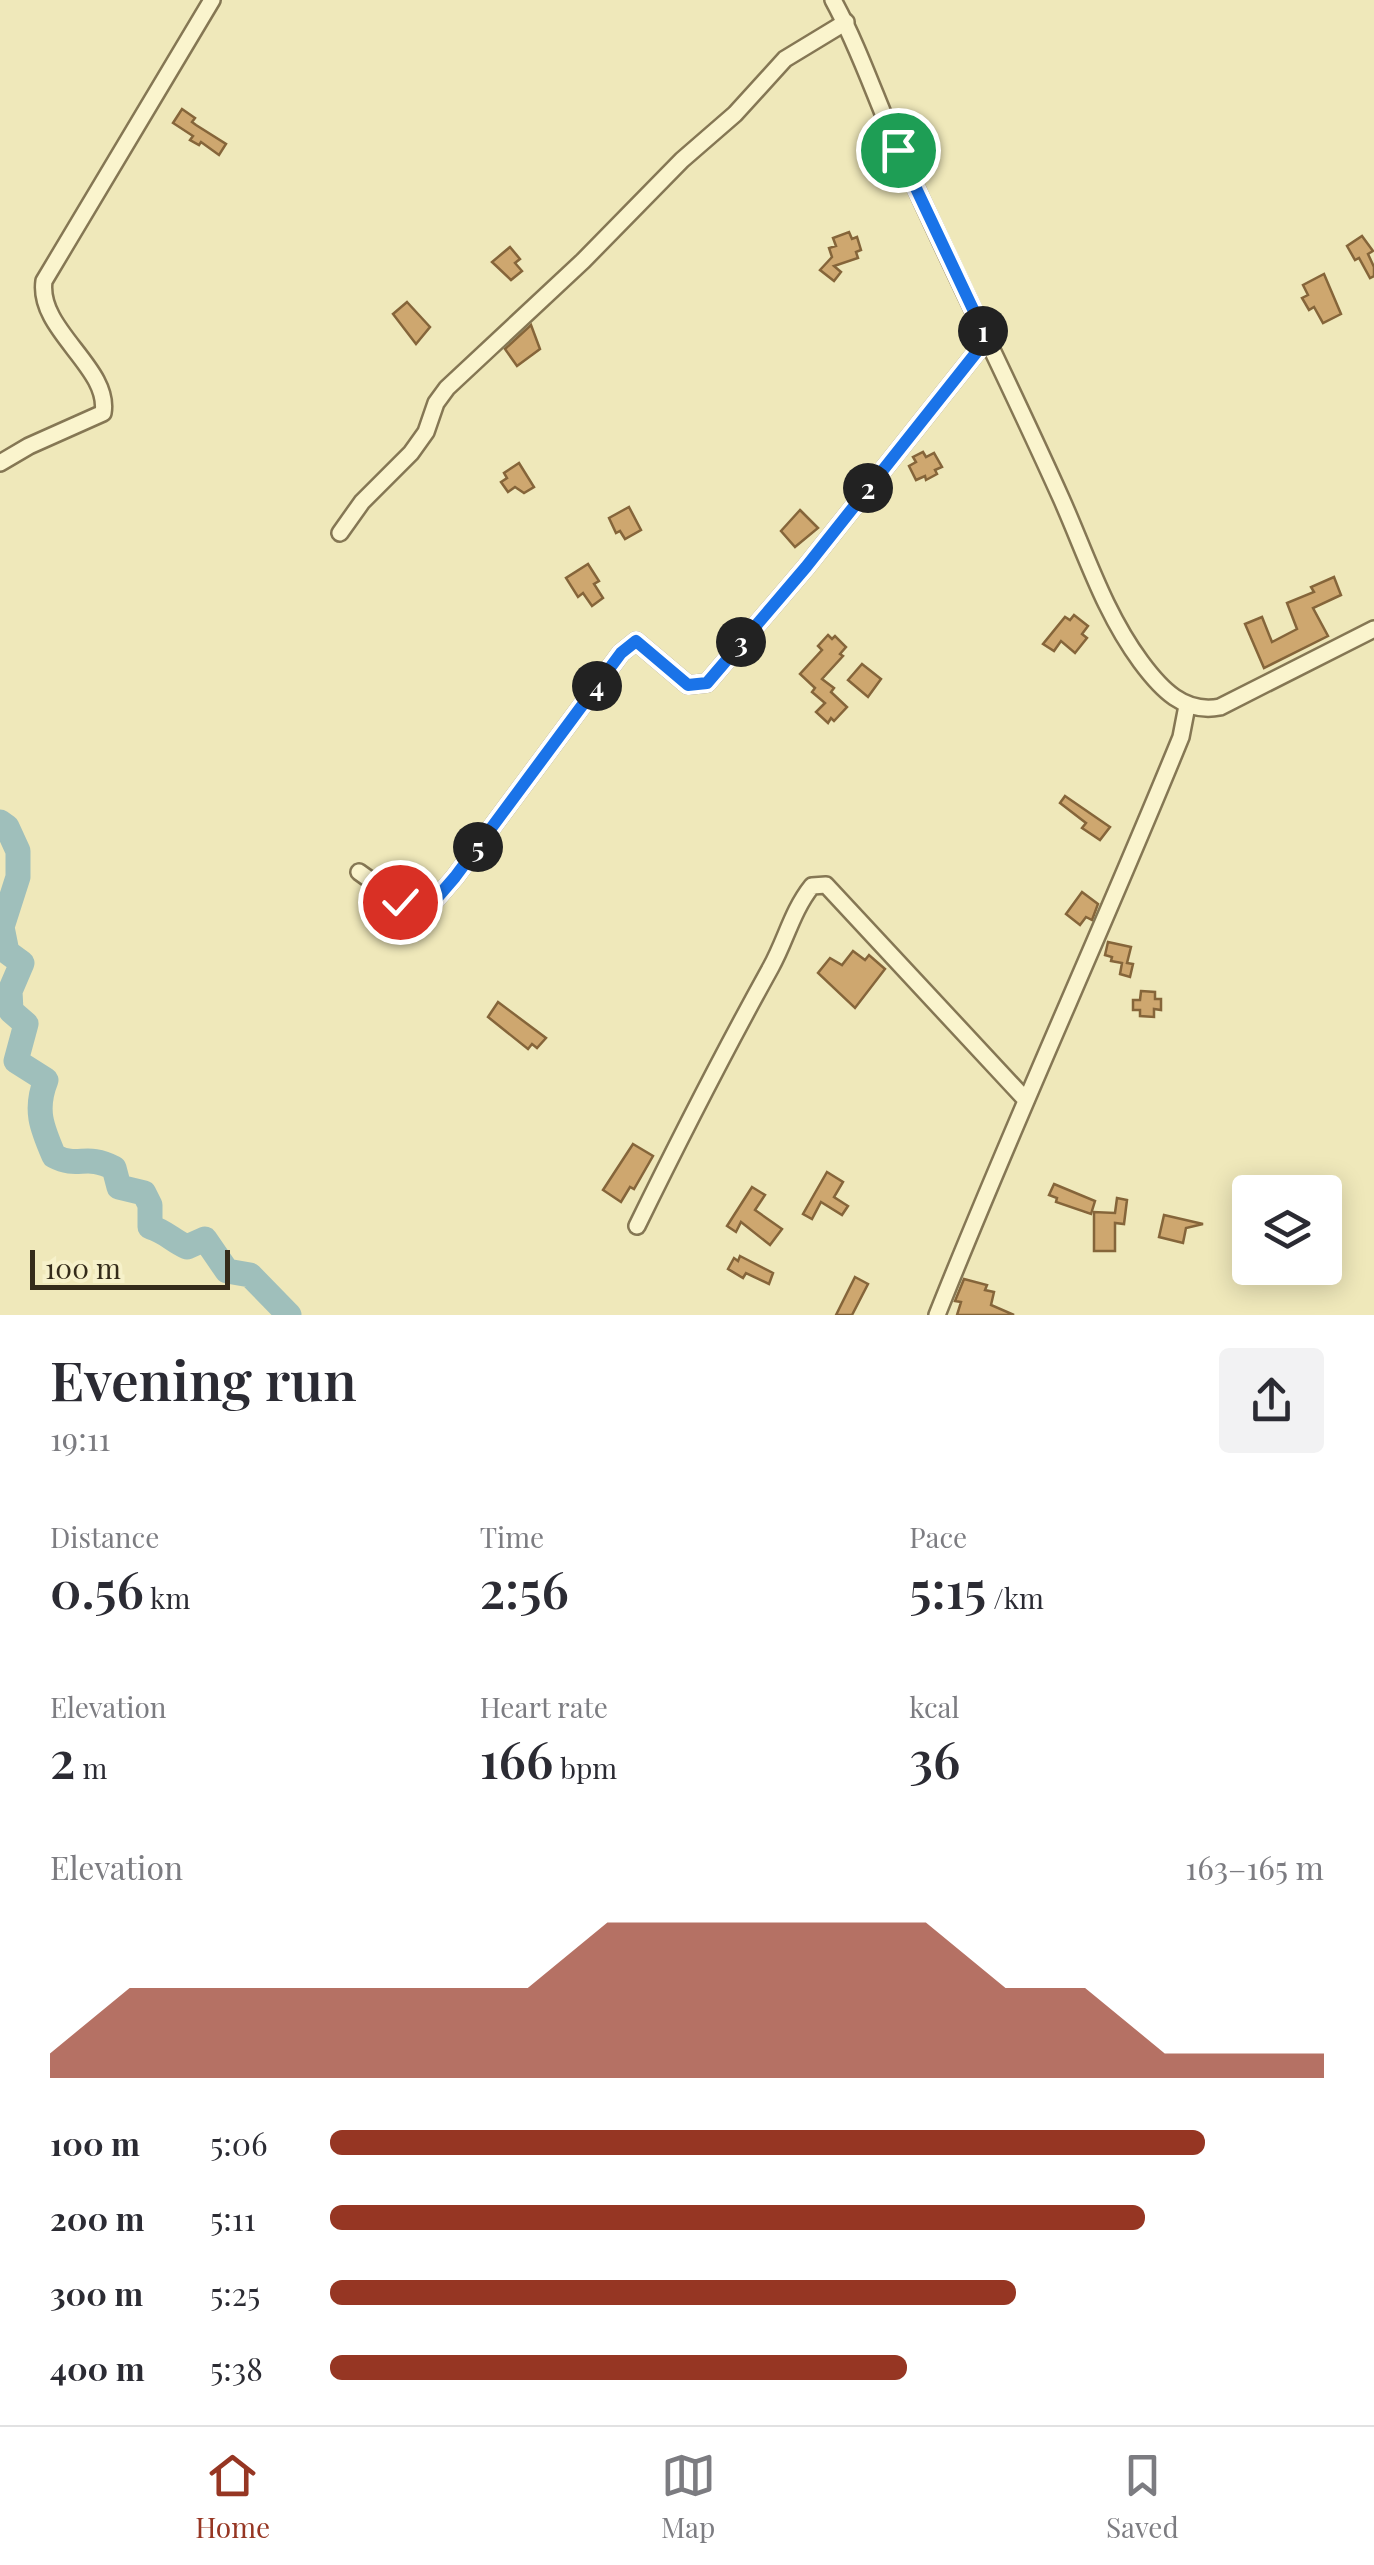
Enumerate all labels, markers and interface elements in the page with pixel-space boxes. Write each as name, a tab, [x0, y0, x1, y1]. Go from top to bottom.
pin	[856, 108, 941, 193]
icon: arrive	[871, 123, 926, 178]
pin: 1	[958, 306, 1008, 356]
text: 1	[978, 312, 988, 349]
pin: 2	[843, 463, 893, 513]
text: 2	[861, 469, 875, 506]
pin: 3	[716, 617, 766, 667]
text: 3	[734, 623, 748, 660]
pin: 4	[572, 661, 622, 711]
text: 4	[590, 667, 604, 704]
pin: 5	[453, 822, 503, 872]
text: 5	[472, 828, 484, 865]
pin	[358, 860, 443, 945]
icon: check	[373, 875, 428, 930]
map controls	[1232, 1175, 1342, 1285]
button: layers	[1232, 1175, 1342, 1285]
scale bar	[30, 1245, 230, 1290]
text: 100 m	[45, 1249, 121, 1286]
text: Evening run	[50, 1341, 357, 1415]
button: share	[1219, 1348, 1324, 1453]
text: 19:11	[50, 1416, 110, 1459]
text: Distance	[50, 1518, 159, 1555]
text: Time	[480, 1518, 544, 1555]
text: Pace	[909, 1518, 967, 1555]
text: 0.56	[50, 1555, 144, 1622]
text: 2:56	[480, 1555, 569, 1622]
text: 5:15	[909, 1555, 986, 1622]
text: km	[144, 1579, 190, 1616]
text: /km	[986, 1579, 1044, 1616]
text: Elevation	[50, 1688, 166, 1725]
text: Heart rate	[480, 1688, 608, 1725]
text: kcal	[909, 1688, 960, 1725]
text: 2	[50, 1725, 75, 1792]
text: 166	[480, 1725, 553, 1792]
text: 36	[909, 1725, 960, 1792]
text: m	[75, 1749, 107, 1786]
text: bpm	[553, 1749, 617, 1786]
text: Elevation	[50, 1845, 183, 1888]
text: 163–165 m	[1185, 1845, 1324, 1888]
text: 100 m	[50, 2121, 140, 2164]
text: 5:06	[210, 2121, 268, 2164]
text: 200 m	[50, 2196, 144, 2239]
text: 5:11	[210, 2196, 255, 2239]
text: 300 m	[50, 2271, 143, 2314]
text: 5:25	[210, 2271, 260, 2314]
text: 400 m	[50, 2346, 145, 2389]
text: 5:38	[210, 2346, 263, 2389]
tab: Home	[195, 2448, 270, 2545]
tab: Map	[661, 2448, 716, 2545]
tab: Saved	[1106, 2448, 1179, 2545]

